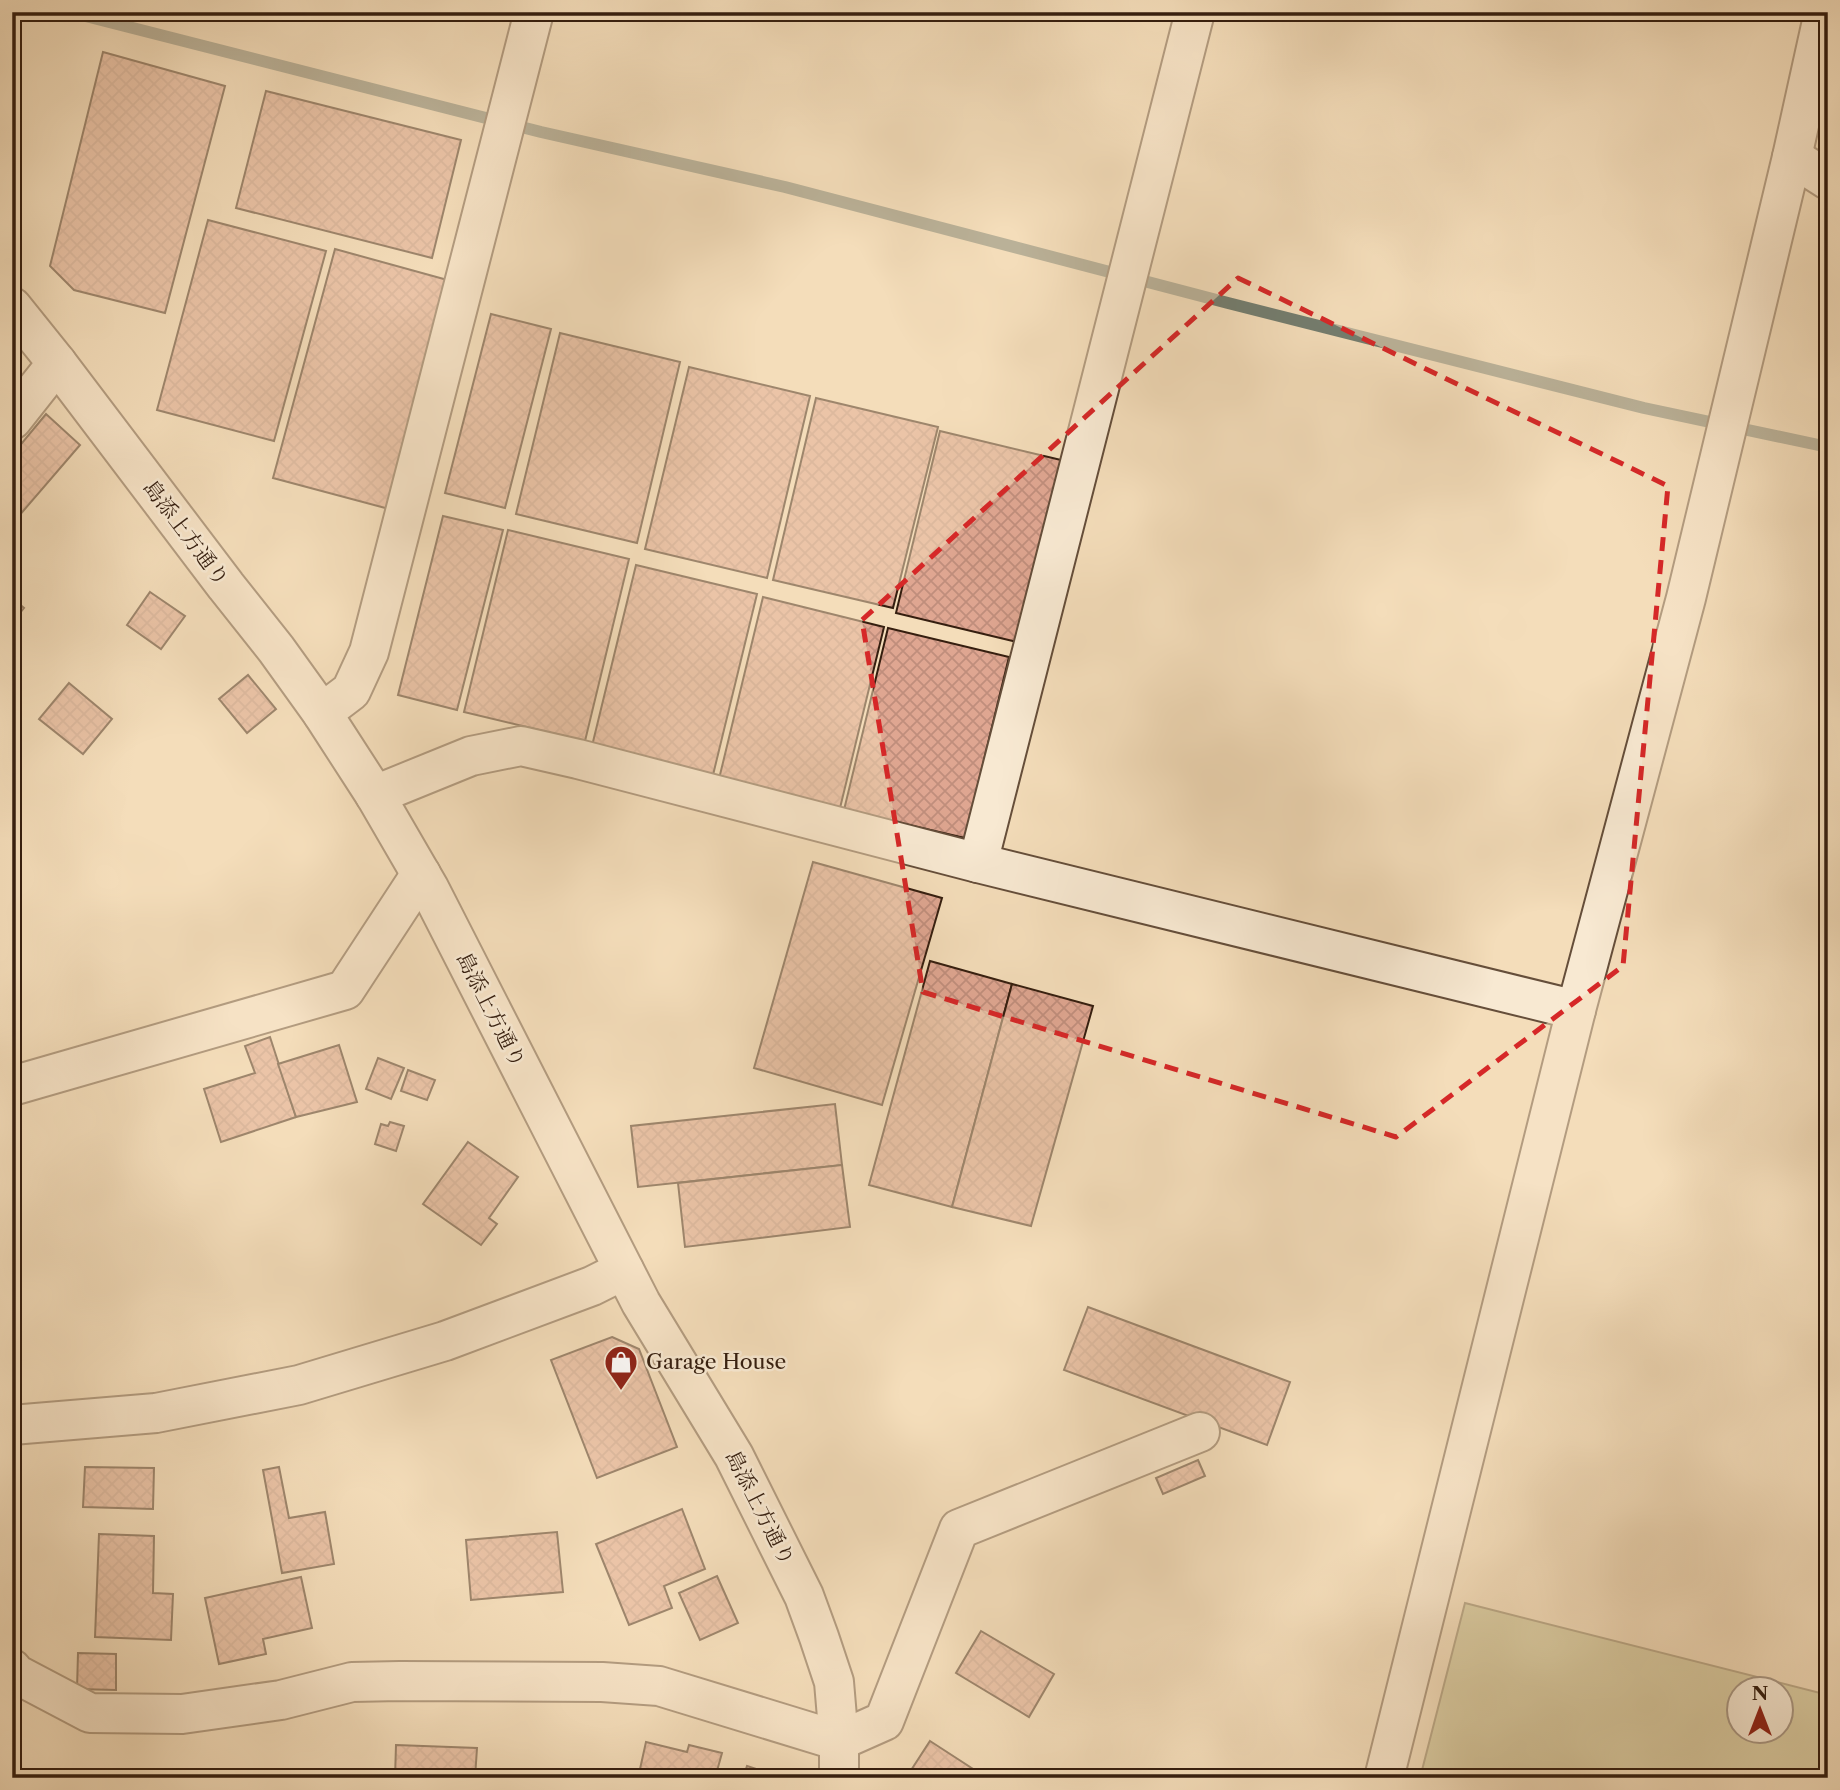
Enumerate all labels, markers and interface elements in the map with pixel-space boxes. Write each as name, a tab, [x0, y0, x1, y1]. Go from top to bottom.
street label: 島添上方通り	[139, 475, 234, 591]
street label: 島添上方通り	[452, 948, 531, 1072]
shop icon: Garage House	[602, 1343, 640, 1392]
place label: Garage House	[646, 1349, 786, 1374]
street label: 島添上方通り	[721, 1446, 800, 1570]
north arrow	[1724, 1674, 1794, 1744]
text: N	[1752, 1682, 1768, 1705]

